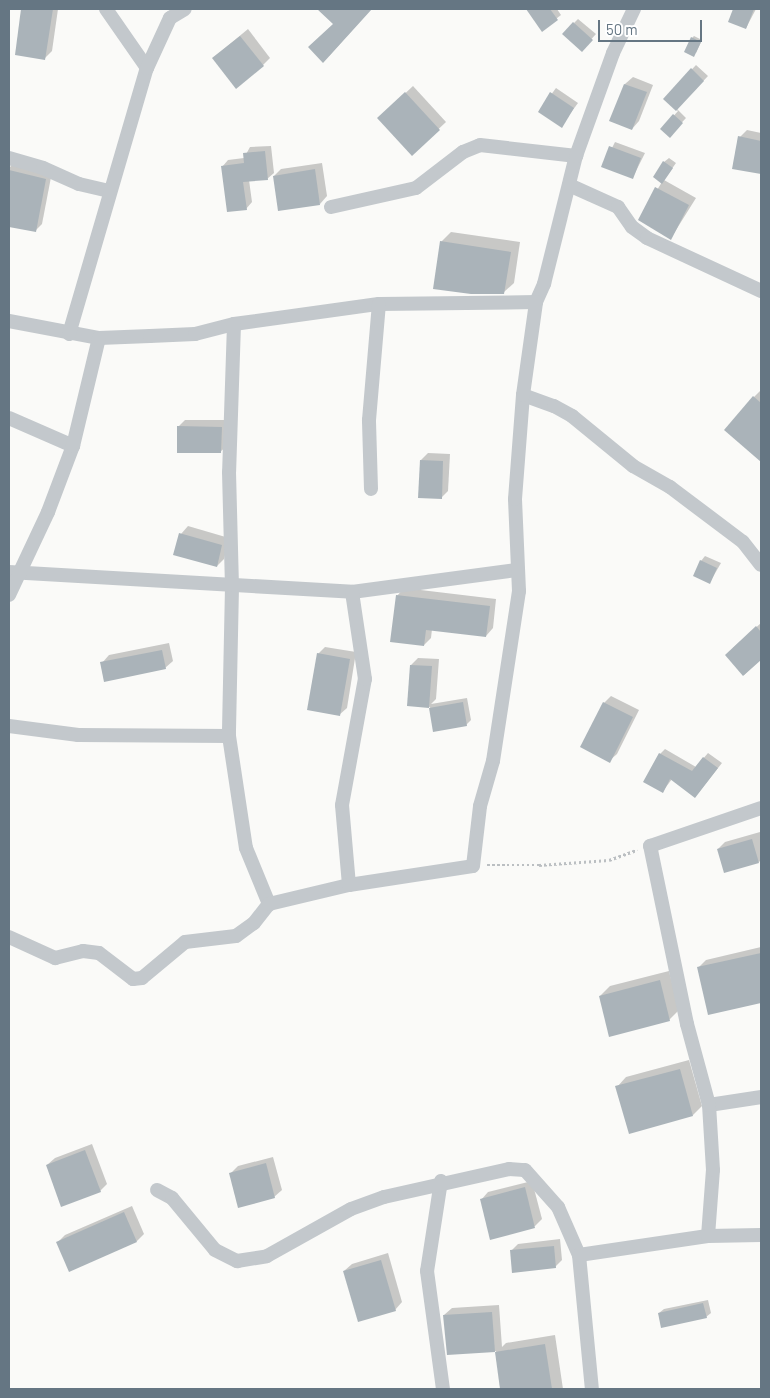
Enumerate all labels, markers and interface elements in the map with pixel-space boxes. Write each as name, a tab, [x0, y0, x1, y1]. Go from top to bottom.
scale bar	[600, 10, 704, 42]
text: 50 m	[606, 20, 638, 38]

